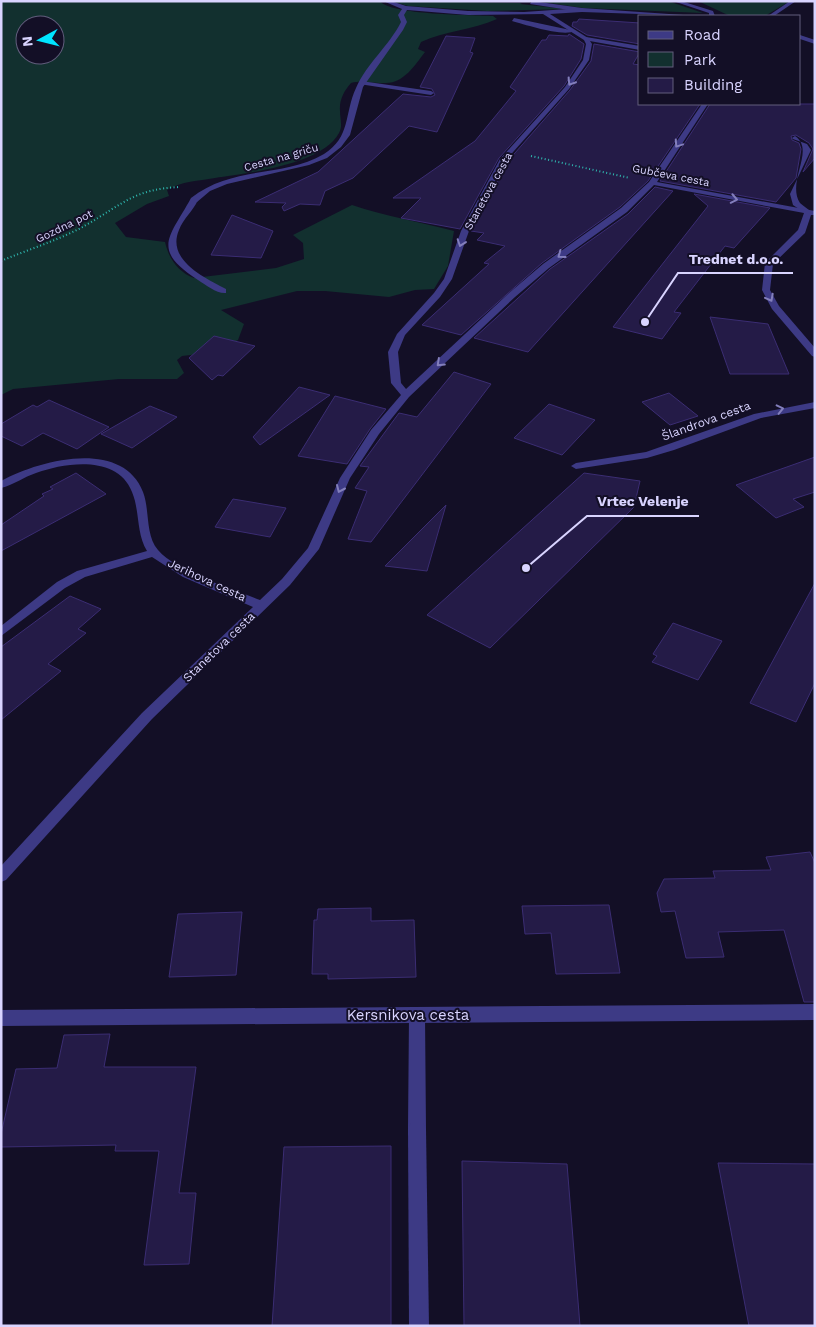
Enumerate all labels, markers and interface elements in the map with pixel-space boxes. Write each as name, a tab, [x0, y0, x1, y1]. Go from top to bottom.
north arrow	[15, 15, 65, 65]
legend	[638, 15, 801, 105]
text: Road	[684, 26, 721, 44]
text: N	[19, 35, 36, 48]
text: Park	[684, 51, 717, 69]
one-way arrow	[568, 76, 577, 85]
text: Building	[684, 76, 742, 94]
one-way arrow	[675, 139, 684, 148]
street label: Cesta na griču	[242, 141, 320, 174]
street label: Stanetova cesta	[462, 150, 515, 232]
street label: Gubčeva cesta	[631, 162, 711, 189]
one-way arrow	[730, 193, 739, 204]
street label: Gozdna pot	[34, 207, 95, 246]
one-way arrow	[457, 239, 467, 247]
callout: Trednet d.o.o.	[678, 244, 793, 273]
one-way arrow	[558, 249, 567, 258]
text: Trednet d.o.o.	[689, 251, 783, 267]
one-way arrow	[764, 293, 774, 302]
one-way arrow	[437, 357, 446, 366]
street label: Šlandrova cesta	[660, 398, 753, 444]
one-way arrow	[776, 404, 785, 415]
one-way arrow	[335, 484, 346, 493]
callout: Vrtec Velenje	[587, 487, 699, 516]
text: Vrtec Velenje	[597, 493, 689, 509]
street label: Jerihova cesta	[166, 556, 249, 604]
street label: Stanetova cesta	[180, 609, 258, 685]
street label: Kersnikova cesta	[347, 1006, 470, 1024]

